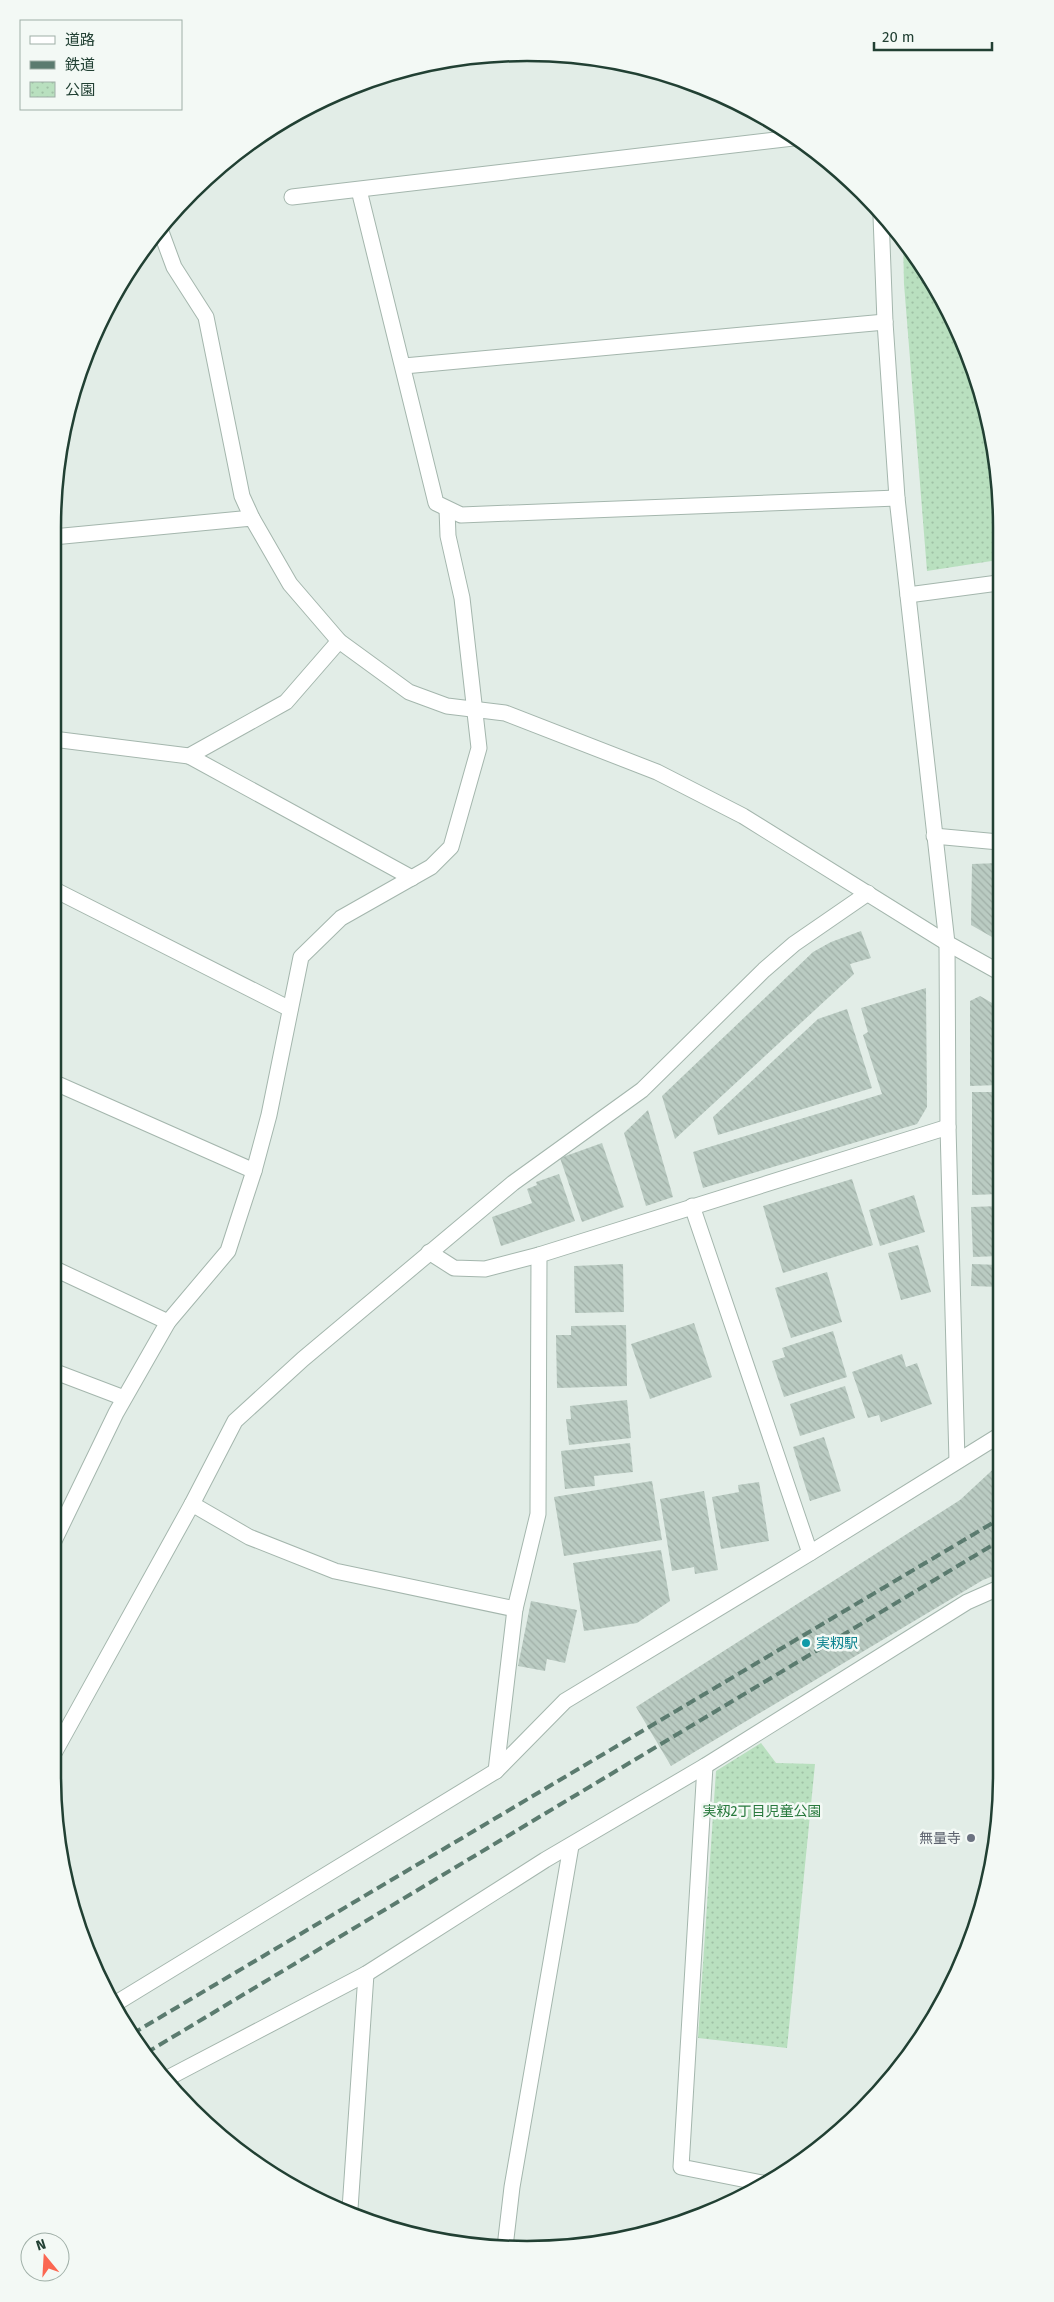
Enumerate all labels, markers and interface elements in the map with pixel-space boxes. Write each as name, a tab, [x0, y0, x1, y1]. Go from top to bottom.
legend	[20, 20, 182, 110]
scale bar	[874, 20, 992, 52]
text: 20 m	[882, 28, 915, 46]
text: 道路	[65, 31, 95, 49]
text: 鉄道	[65, 56, 95, 74]
text: 公園	[65, 81, 95, 99]
place label: 実籾駅	[816, 1635, 858, 1652]
marker: 実籾駅	[800, 1637, 812, 1649]
park label: 実籾2丁目児童公園	[703, 1803, 821, 1820]
place label: 無量寺	[919, 1830, 961, 1847]
marker: 無量寺	[965, 1832, 977, 1844]
north arrow	[20, 2232, 70, 2282]
text: N	[34, 2236, 48, 2255]

